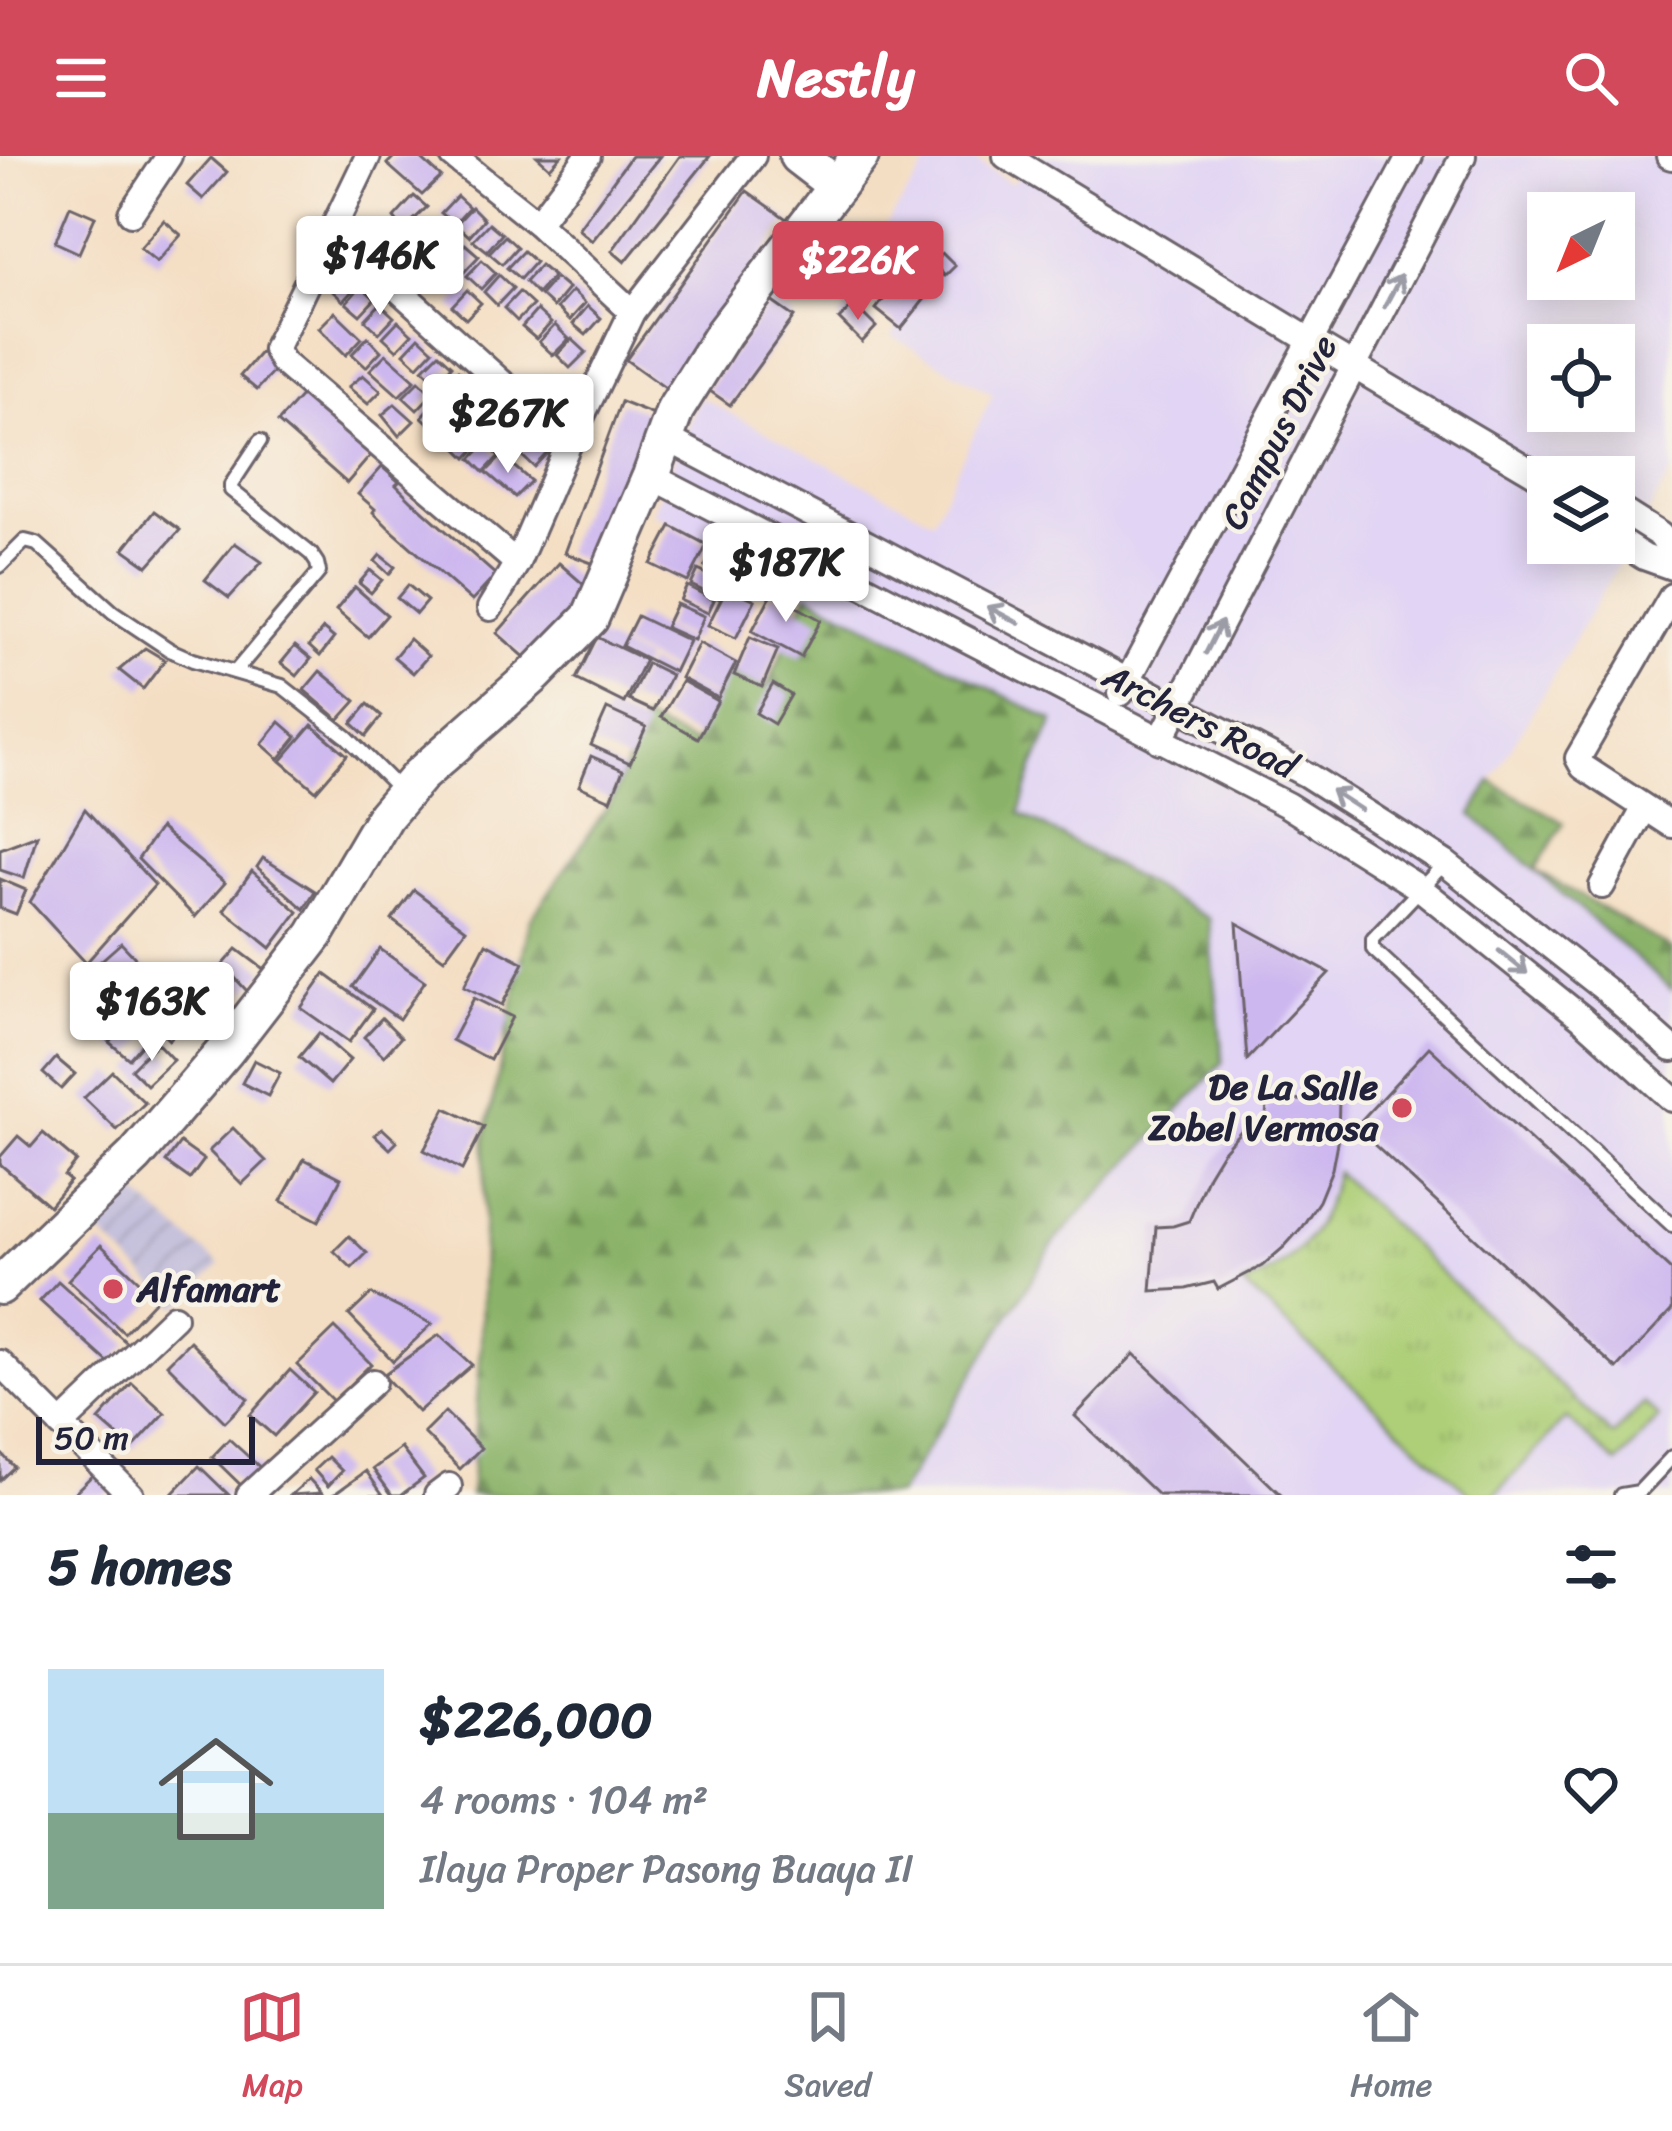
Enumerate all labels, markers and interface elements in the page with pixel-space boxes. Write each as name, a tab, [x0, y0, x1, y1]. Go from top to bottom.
text: Nestly	[757, 30, 915, 126]
icon: menu	[48, 45, 114, 111]
icon: search	[1558, 45, 1624, 111]
north arrow	[1527, 192, 1635, 300]
map controls	[1527, 192, 1635, 564]
pin: $146K	[296, 216, 464, 318]
text: $146K	[323, 220, 437, 289]
pin: $226K	[774, 221, 942, 323]
text: $226K	[799, 225, 917, 294]
one-way arrow	[1382, 274, 1405, 309]
street label: Campus Drive	[1202, 323, 1356, 541]
button: locate	[1527, 324, 1635, 432]
pin: $267K	[424, 374, 592, 476]
text: $267K	[450, 378, 566, 447]
button: layers	[1527, 456, 1635, 564]
pin: $187K	[702, 523, 870, 625]
text: $187K	[730, 527, 842, 596]
one-way arrow	[986, 603, 1021, 626]
one-way arrow	[1203, 620, 1226, 656]
street label: Archers Road	[1090, 644, 1311, 798]
one-way arrow	[1330, 787, 1364, 812]
one-way arrow	[1496, 948, 1528, 975]
pin: $163K	[68, 962, 236, 1064]
text: $163K	[97, 966, 207, 1035]
place label: De La Salle Zobel Vermosa	[1147, 1055, 1379, 1160]
marker: De La Salle Zobel Vermosa	[1389, 1095, 1415, 1121]
place label: Alfamart	[135, 1257, 281, 1321]
marker: Alfamart	[100, 1276, 126, 1302]
text: 50 m	[54, 1409, 129, 1467]
scale bar	[36, 1411, 255, 1464]
text: 5 homes	[48, 1522, 231, 1612]
icon: filters	[1558, 1534, 1624, 1600]
text: $226,000	[420, 1675, 653, 1765]
icon: home	[144, 1717, 288, 1861]
icon: heart	[1558, 1756, 1624, 1822]
text: 4 rooms · 104 m²	[420, 1765, 708, 1834]
text: Ilaya Proper Pasong Buaya II	[420, 1834, 913, 1903]
tab: Map	[239, 1984, 305, 2114]
tab: Saved	[784, 1984, 871, 2114]
tab: Home	[1350, 1984, 1433, 2114]

